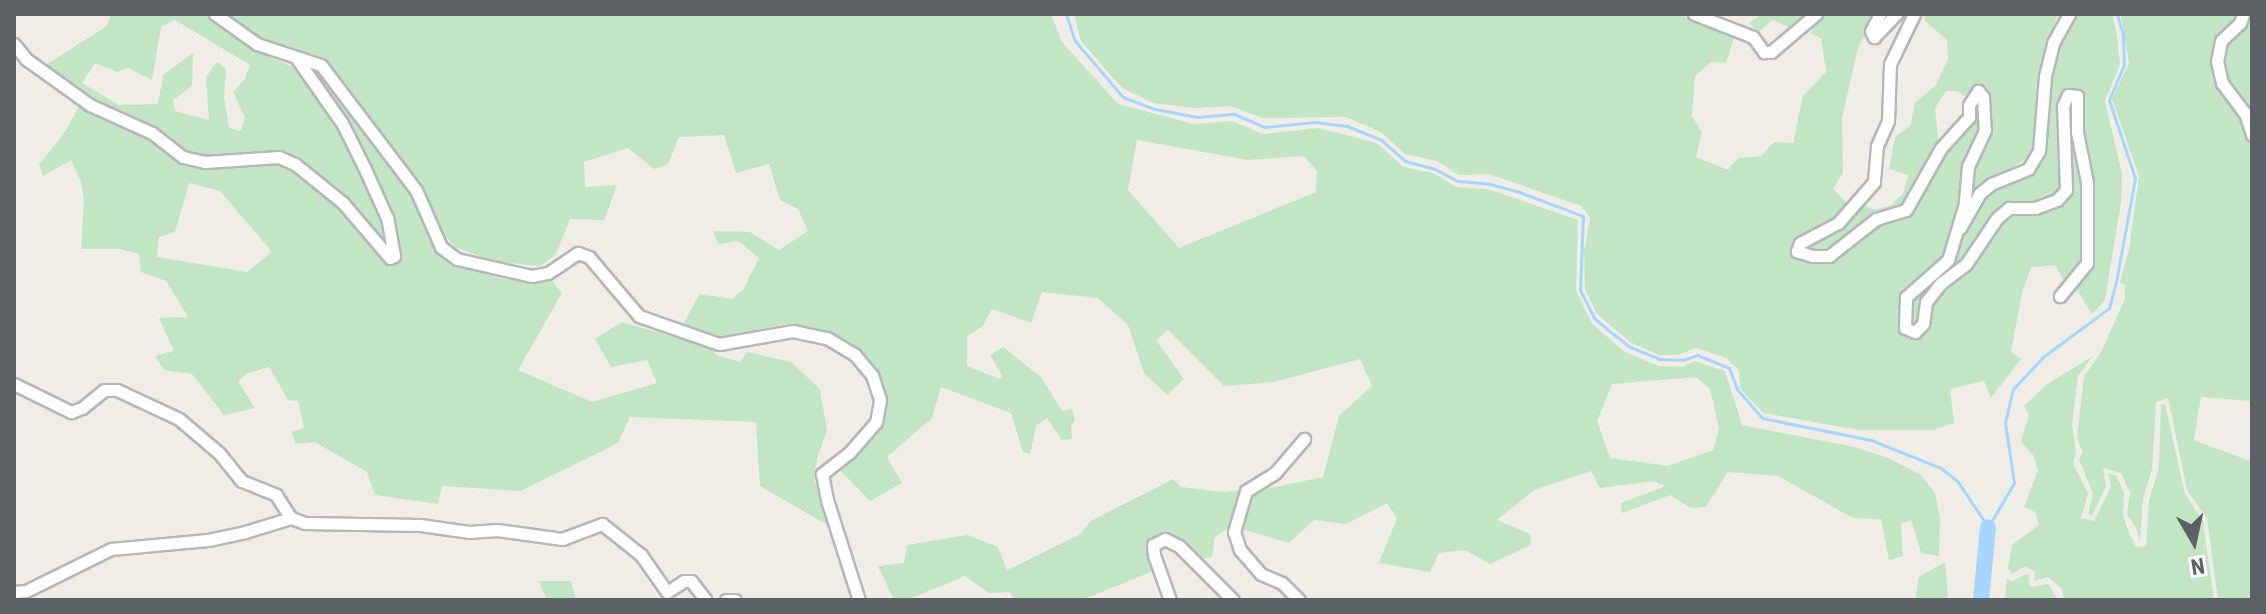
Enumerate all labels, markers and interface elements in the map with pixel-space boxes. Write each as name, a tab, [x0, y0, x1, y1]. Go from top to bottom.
north arrow	[2154, 502, 2234, 582]
text: N	[2189, 553, 2206, 580]

